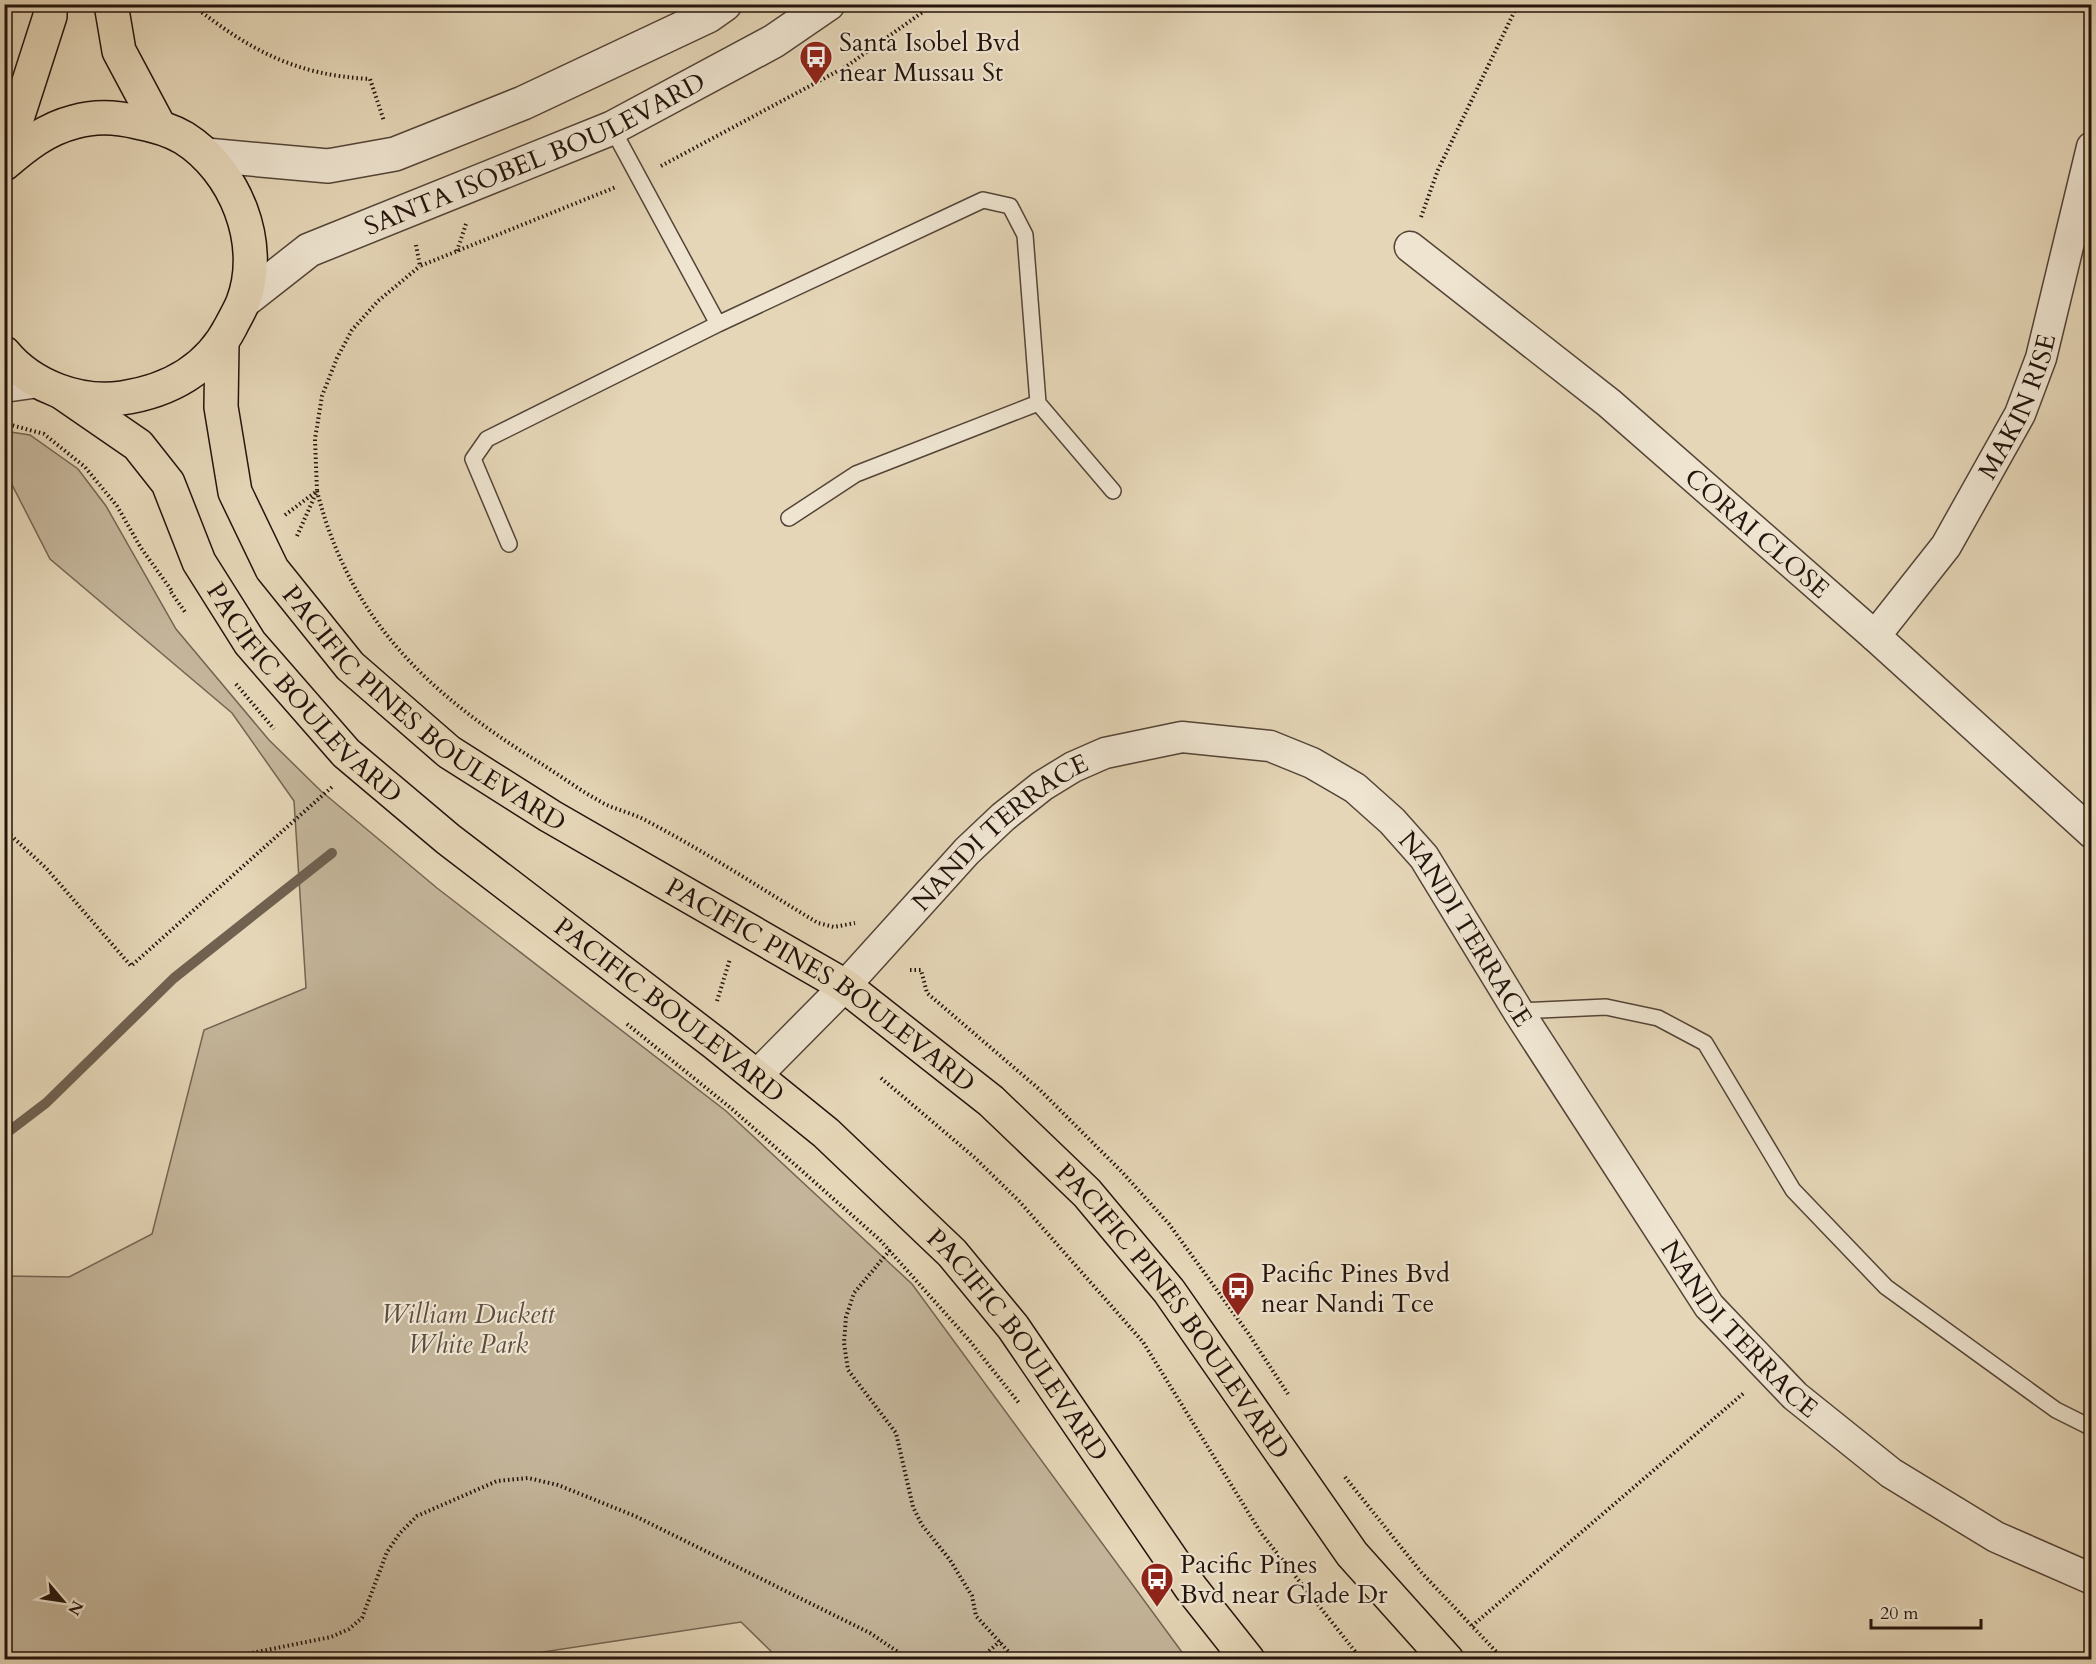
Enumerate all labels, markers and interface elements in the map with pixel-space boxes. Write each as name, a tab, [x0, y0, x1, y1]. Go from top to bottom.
place label: Santa Isobel Bvd near Mussau St	[839, 25, 1020, 90]
bus stop icon: Santa Isobel Bvd near Mussau St	[798, 39, 834, 86]
street label: SANTA ISOBEL BOULEVARD	[359, 64, 711, 244]
street label: MAKIN RISE	[1969, 330, 2064, 485]
street label: CORAI CLOSE	[1677, 460, 1837, 606]
street label: PACIFIC BOULEVARD	[199, 576, 410, 811]
street label: PACIFIC PINES BOULEVARD	[274, 578, 573, 839]
street label: NANDI TERRACE	[904, 745, 1093, 919]
street label: NANDI TERRACE	[1391, 823, 1541, 1033]
street label: PACIFIC PINES BOULEVARD	[659, 869, 983, 1100]
street label: PACIFIC BOULEVARD	[547, 909, 792, 1110]
street label: PACIFIC PINES BOULEVARD	[1048, 1155, 1298, 1466]
street label: PACIFIC BOULEVARD	[919, 1220, 1117, 1468]
street label: NANDI TERRACE	[1653, 1233, 1826, 1426]
place label: Pacific Pines Bvd near Nandi Tce	[1261, 1256, 1450, 1321]
bus stop icon: Pacific Pines Bvd near Nandi Tce	[1220, 1270, 1256, 1317]
park label: William Duckett White Park	[381, 1297, 555, 1362]
place label: Pacific Pines Bvd near Glade Dr	[1180, 1547, 1388, 1612]
bus stop icon: Pacific Pines Bvd near Glade Dr	[1139, 1561, 1175, 1608]
north arrow	[33, 1571, 93, 1631]
scale bar	[1871, 1592, 1980, 1630]
text: N	[62, 1596, 88, 1619]
text: 20 m	[1880, 1601, 1919, 1626]

